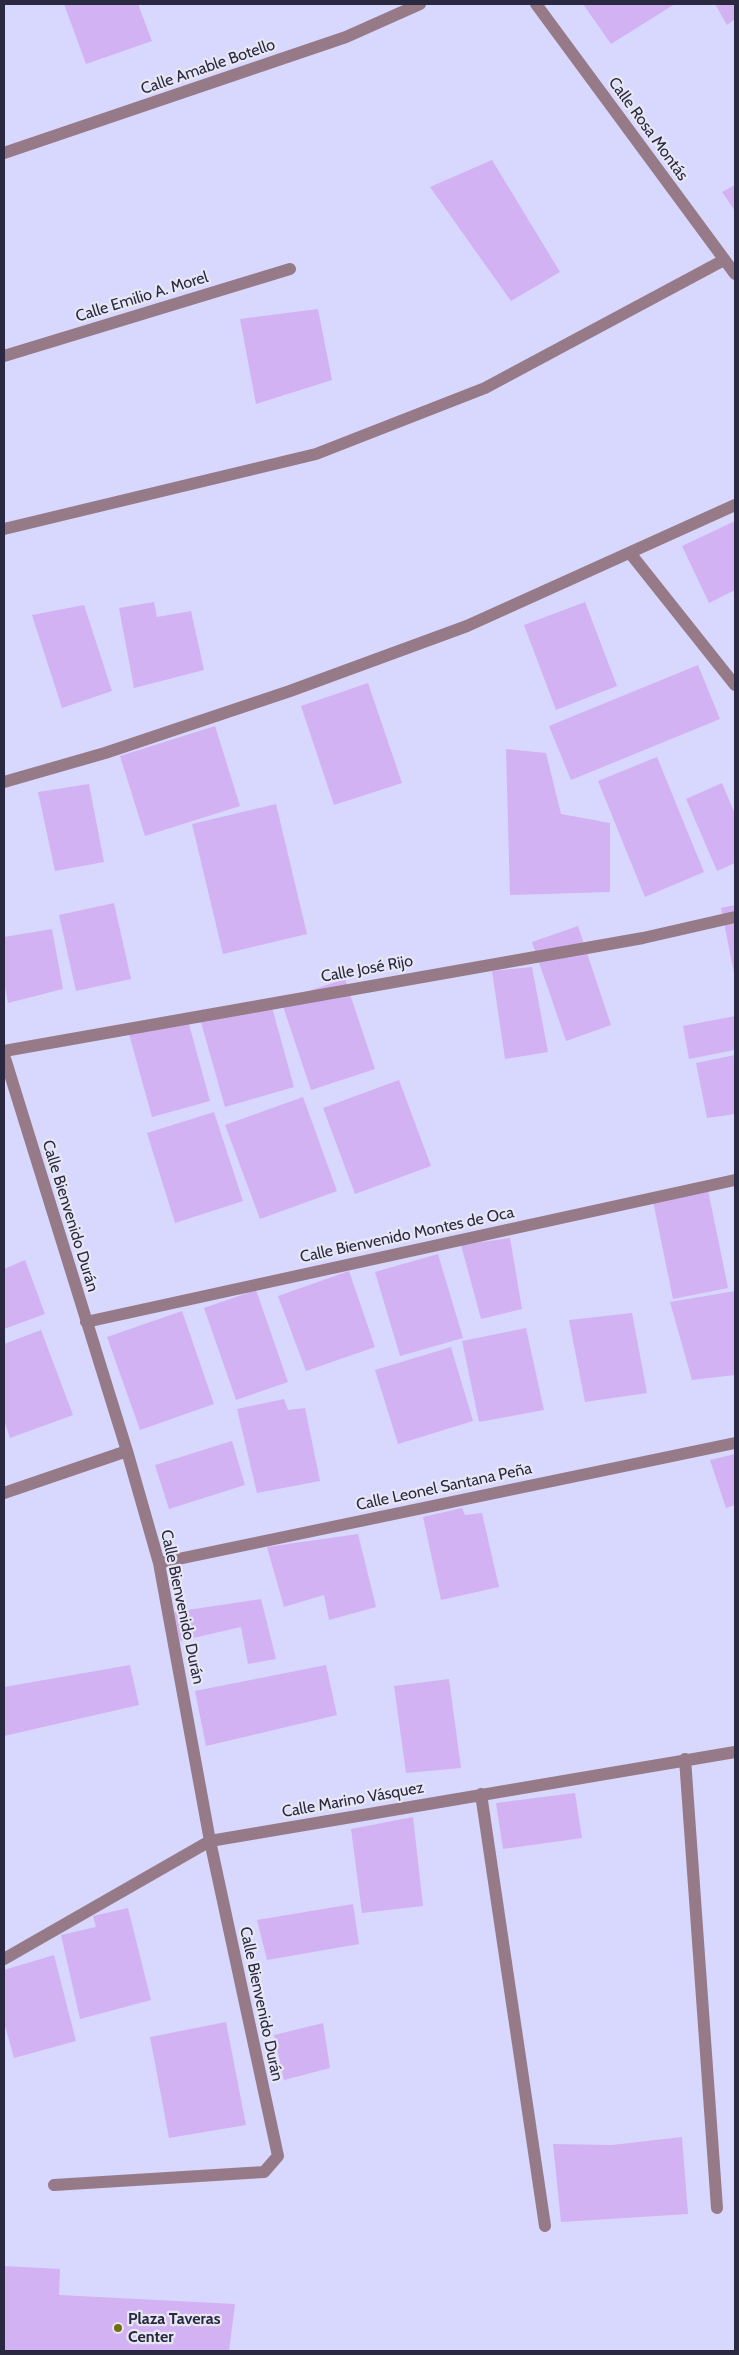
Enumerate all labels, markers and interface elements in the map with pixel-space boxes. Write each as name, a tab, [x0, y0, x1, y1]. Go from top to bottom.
street label: Calle Amable Botello	[138, 35, 278, 99]
street label: Calle Rosa Montás	[604, 74, 692, 184]
street label: Calle Emilio A. Morel	[73, 268, 211, 326]
street label: Calle José Rijo	[320, 951, 414, 987]
street label: Calle Bienvenido Durán	[38, 1138, 102, 1294]
street label: Calle Bienvenido Montes de Oca	[298, 1203, 516, 1267]
street label: Calle Leonel Santana Peña	[354, 1459, 534, 1515]
street label: Calle Bienvenido Durán	[156, 1528, 208, 1686]
street label: Calle Marino Vásquez	[281, 1778, 425, 1822]
street label: Calle Bienvenido Durán	[235, 1925, 287, 2083]
place label: Plaza Taveras Center	[128, 2309, 220, 2347]
marker: Plaza Taveras Center	[112, 2322, 124, 2334]

